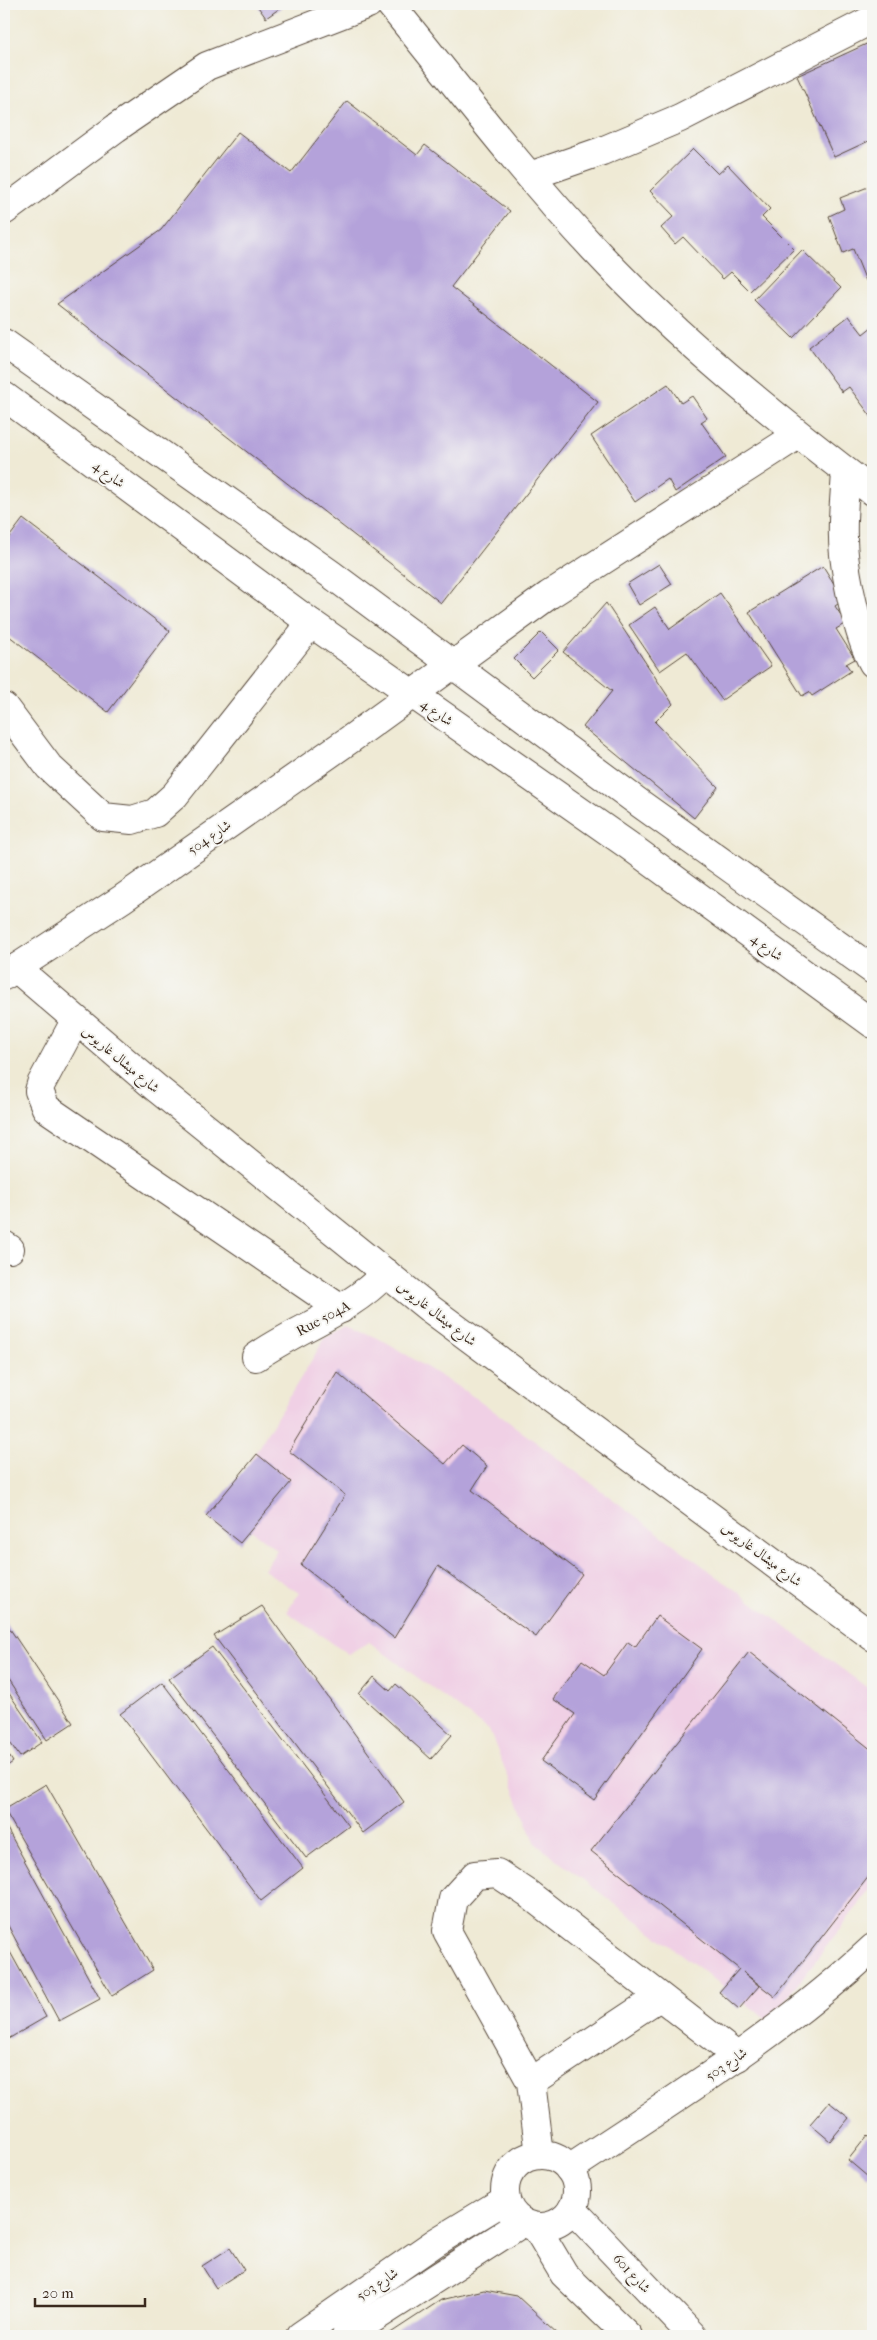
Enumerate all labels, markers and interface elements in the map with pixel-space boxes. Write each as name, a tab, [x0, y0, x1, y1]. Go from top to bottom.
street label: شارع 4	[88, 457, 128, 494]
street label: شارع 4	[416, 695, 456, 732]
street label: شارع 504	[184, 816, 236, 861]
street label: شارع 4	[746, 930, 786, 967]
street label: شارع ميشال غاريوس	[76, 1022, 163, 1099]
street label: شارع ميشال غاريوس	[392, 1277, 480, 1352]
street label: Rue 504A	[293, 1297, 354, 1340]
street label: شارع ميشال غاريوس	[716, 1519, 805, 1593]
street label: شارع 503	[702, 2044, 752, 2087]
street label: شارع 601	[607, 2250, 654, 2299]
street label: شارع 503	[353, 2264, 403, 2307]
scale bar	[35, 2275, 145, 2307]
text: 20 m	[42, 2284, 74, 2302]

